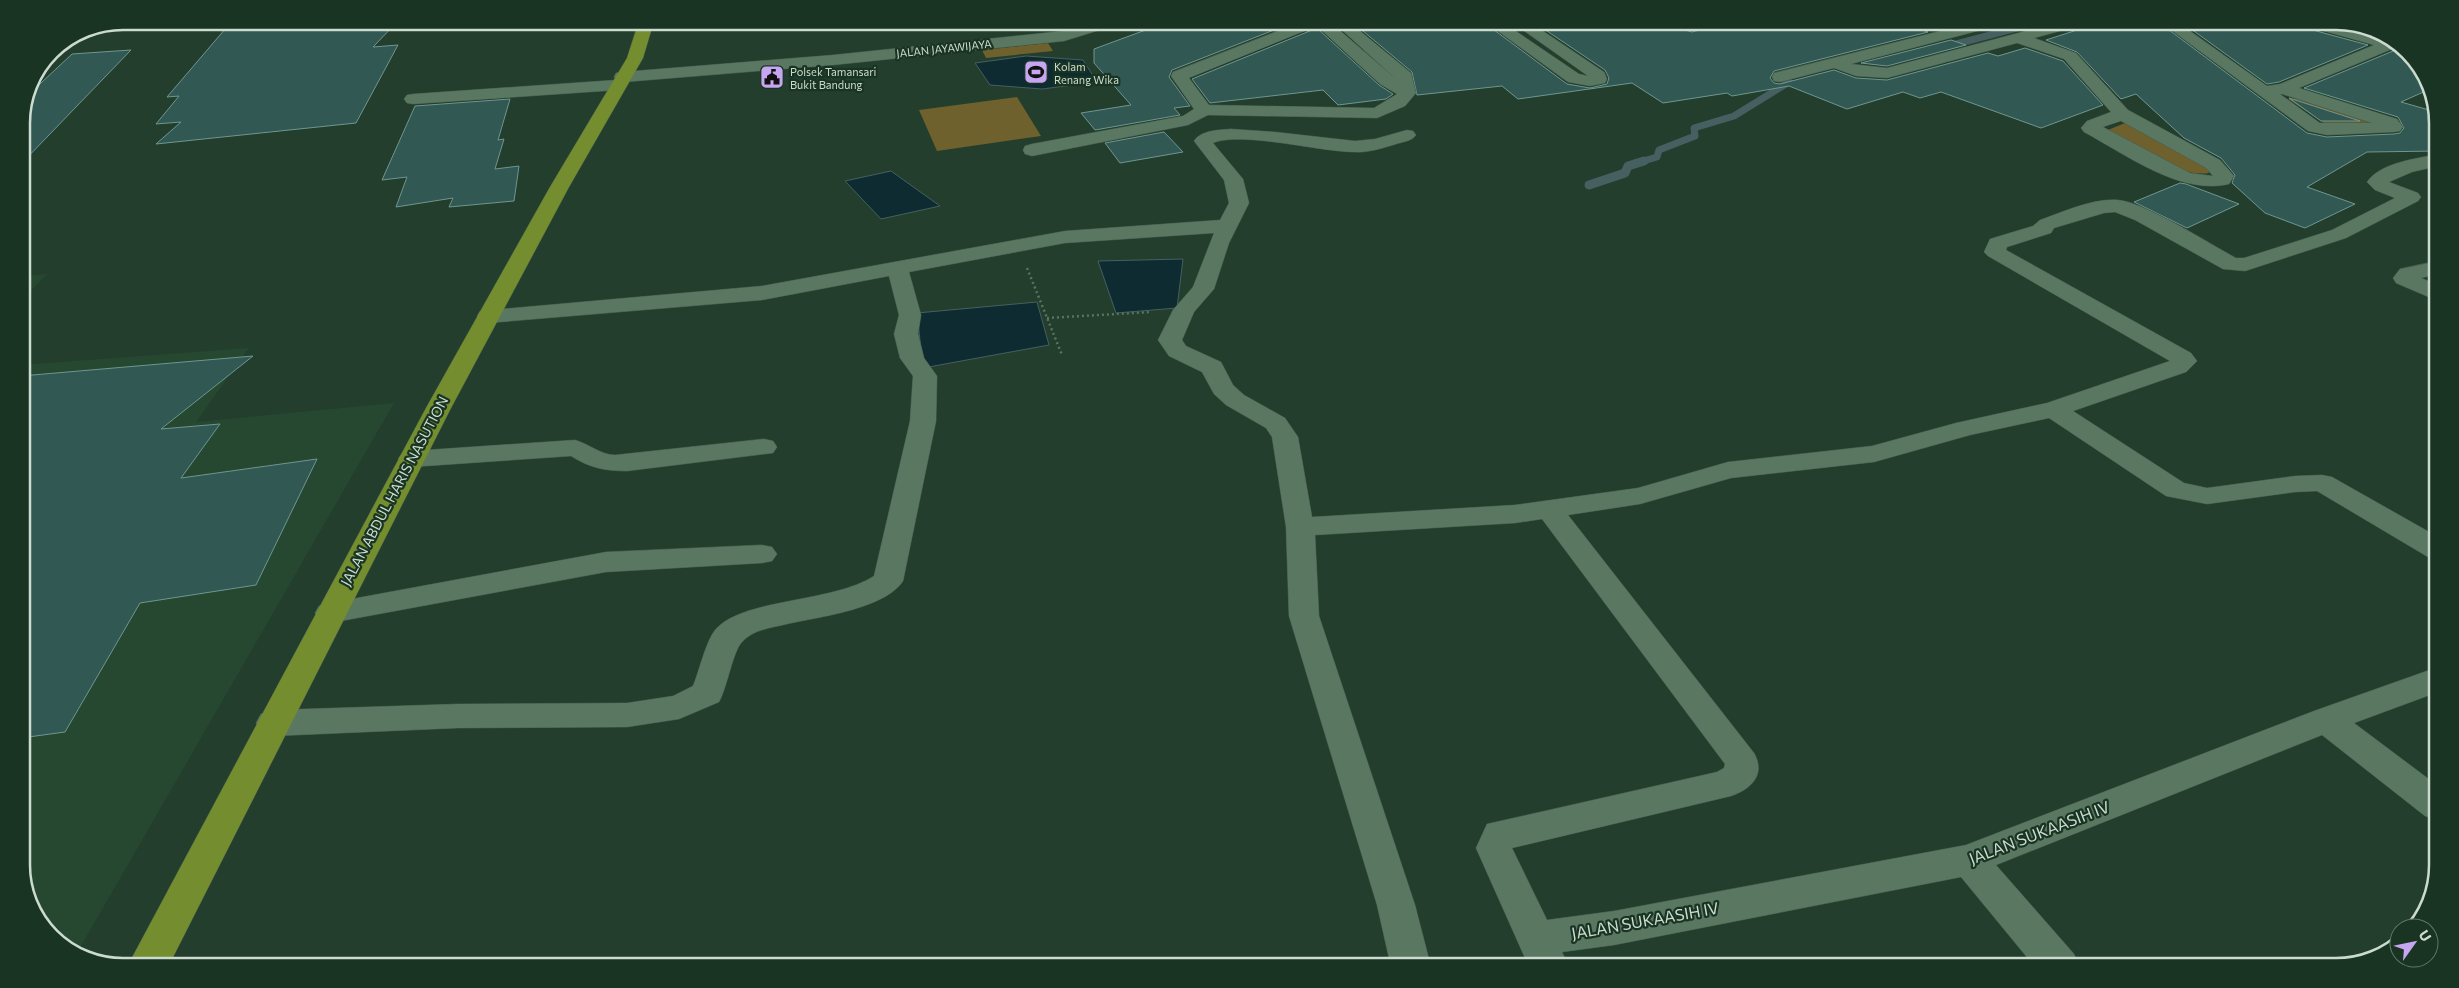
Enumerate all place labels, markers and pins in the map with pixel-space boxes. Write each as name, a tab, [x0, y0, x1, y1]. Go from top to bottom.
sports icon: Kolam Renang Wika	[1023, 59, 1049, 85]
place label: Kolam Renang Wika	[1054, 60, 1119, 86]
public building icon: Polsek Tamansari Bukit Bandung	[759, 64, 785, 90]
place label: Polsek Tamansari Bukit Bandung	[790, 65, 877, 91]

